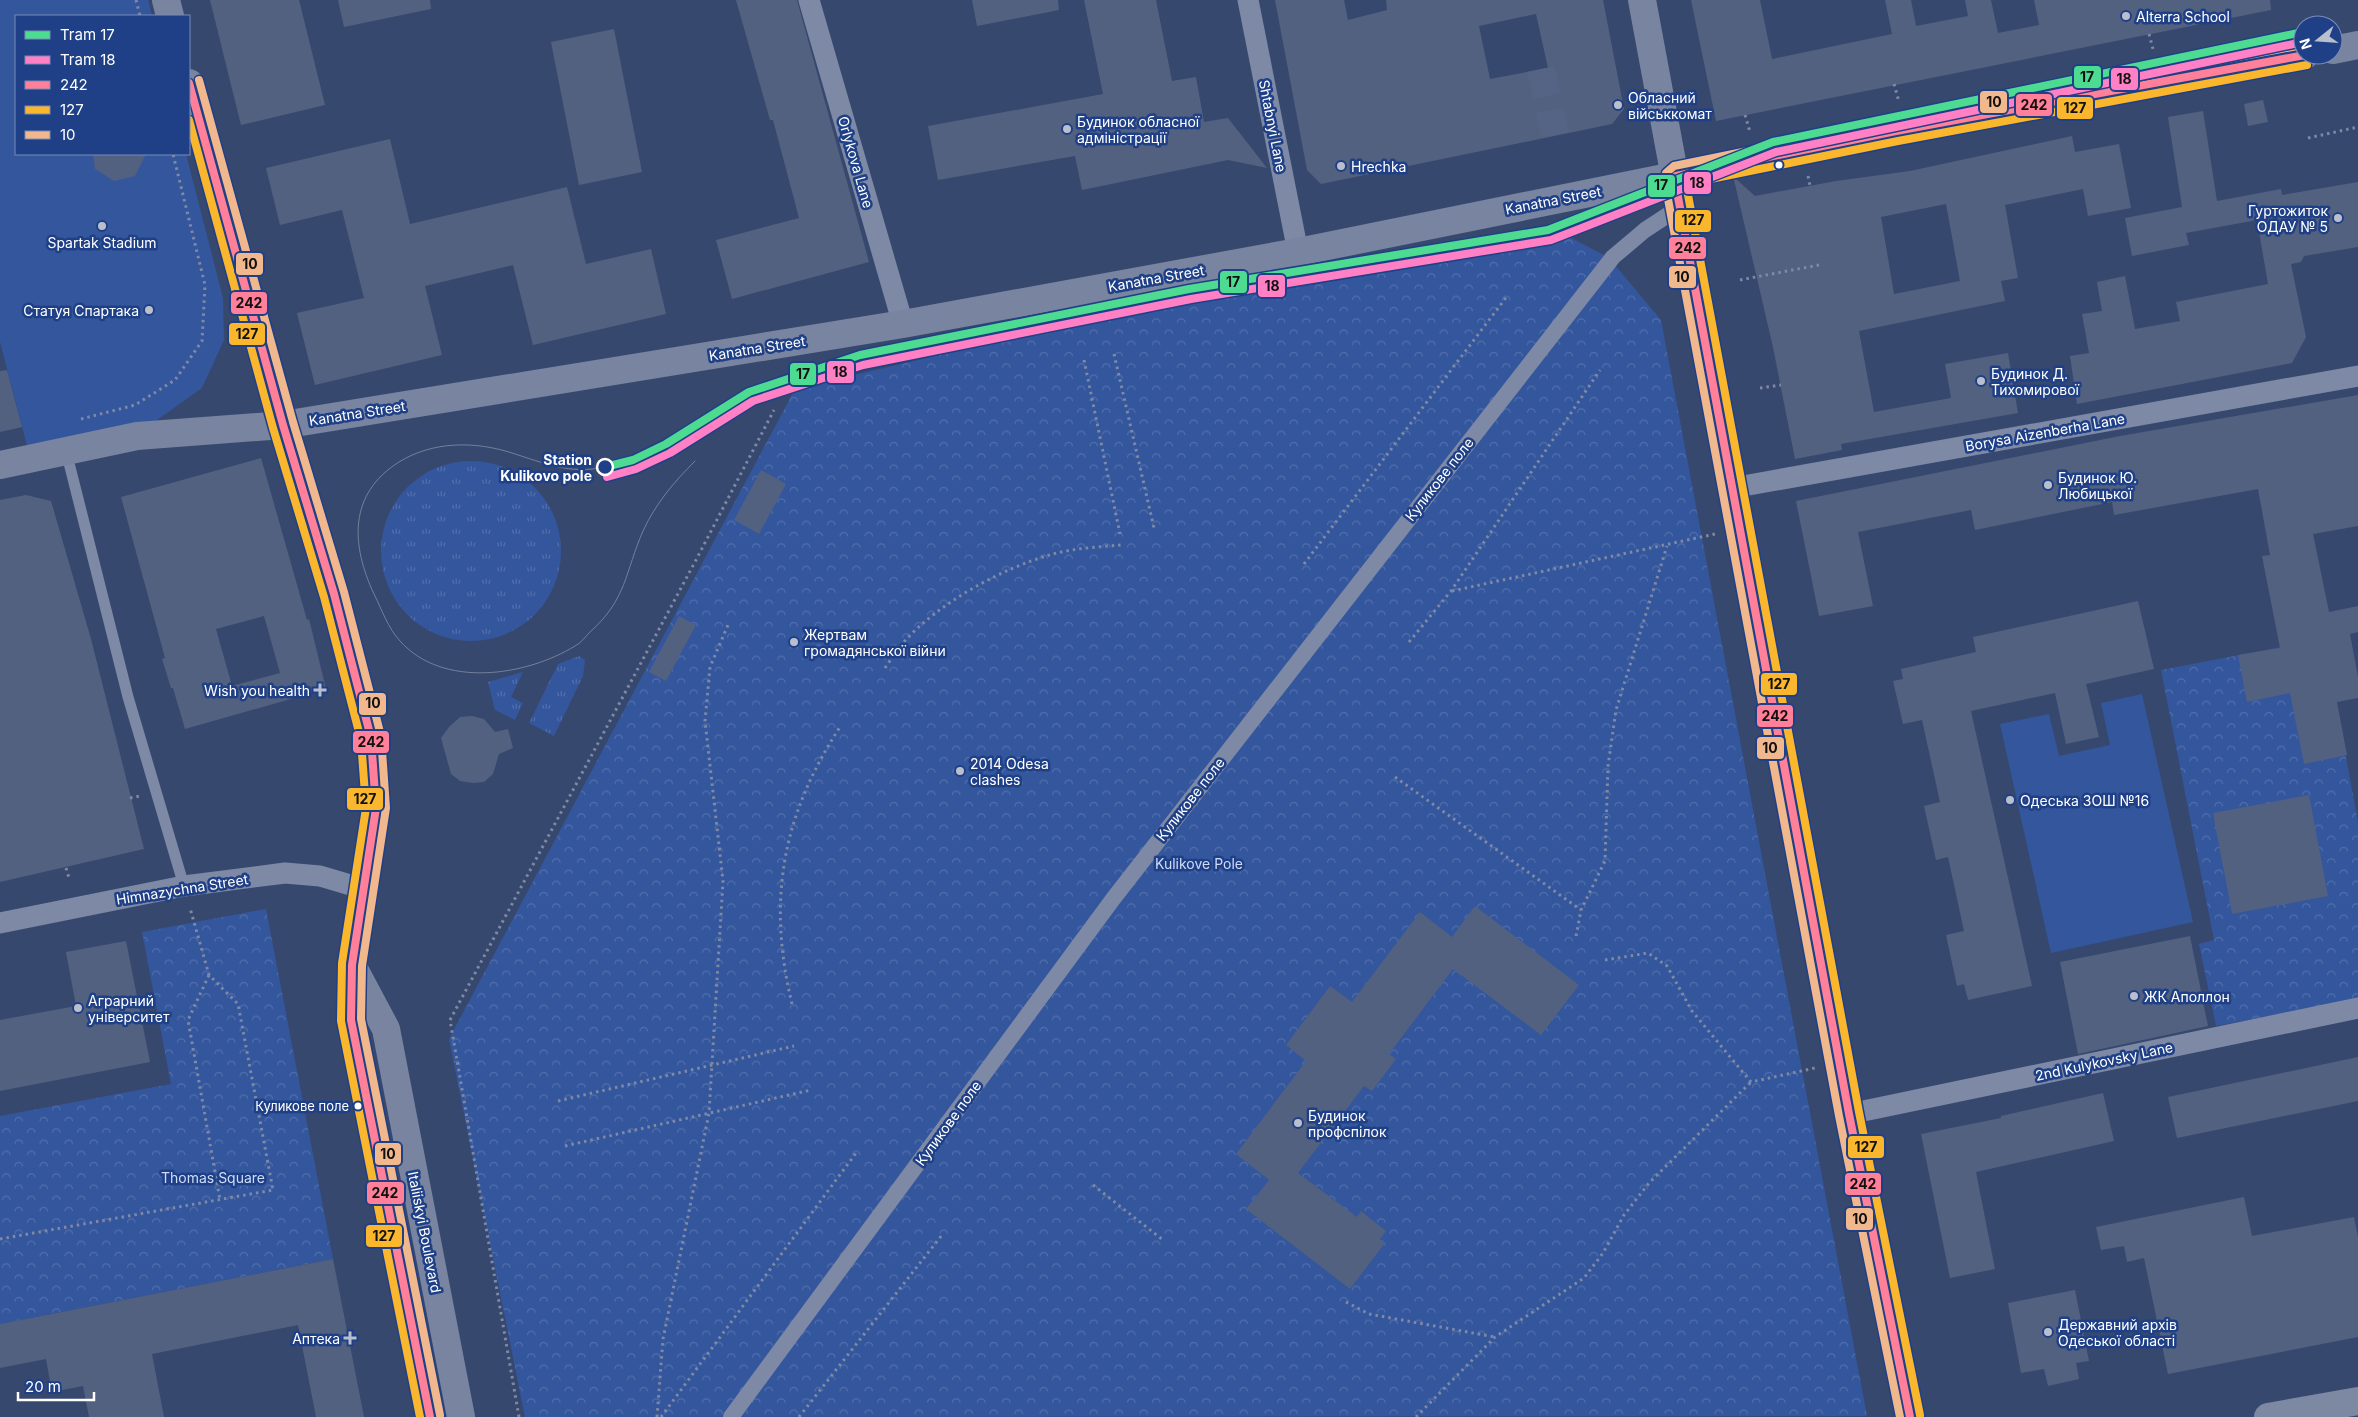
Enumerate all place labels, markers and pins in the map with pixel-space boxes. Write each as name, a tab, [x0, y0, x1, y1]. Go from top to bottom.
place label: Alterra School	[2136, 8, 2230, 25]
marker: Alterra School	[2120, 10, 2132, 22]
place label: Обласний військкомат	[1628, 89, 1712, 122]
marker: Обласний військкомат	[1612, 99, 1624, 111]
place label: Будинок обласної адміністрації	[1077, 113, 1200, 146]
marker: Будинок обласної адміністрації	[1061, 123, 1073, 135]
place label: Hrechka	[1351, 158, 1406, 175]
marker: Hrechka	[1335, 160, 1347, 172]
unlabelled marker	[1774, 160, 1784, 170]
place label: Гуртожиток ОДАУ № 5	[2248, 202, 2328, 235]
marker: Гуртожиток ОДАУ № 5	[2332, 212, 2344, 224]
marker: Spartak Stadium	[96, 220, 108, 232]
place label: Spartak Stadium	[47, 234, 157, 251]
place label: Статуя Спартака	[23, 302, 139, 319]
marker: Статуя Спартака	[143, 304, 155, 316]
place label: Будинок Д. Тихомирової	[1991, 365, 2080, 398]
marker: Будинок Д. Тихомирової	[1975, 375, 1987, 387]
place label: Station Kulikovo pole	[500, 451, 592, 484]
marker: Station Kulikovo pole	[596, 458, 614, 476]
place label: Будинок Ю. Любицької	[2058, 469, 2137, 502]
marker: Будинок Ю. Любицької	[2042, 479, 2054, 491]
place label: Жертвам громадянської війни	[804, 626, 946, 659]
marker: Жертвам громадянської війни	[788, 636, 800, 648]
place label: Wish you health	[204, 682, 310, 699]
marker: Wish you health	[314, 684, 326, 696]
place label: 2014 Odesa clashes	[970, 755, 1049, 788]
marker: 2014 Odesa clashes	[954, 765, 966, 777]
place label: Одеська ЗОШ №16	[2020, 792, 2149, 809]
marker: Одеська ЗОШ №16	[2004, 794, 2016, 806]
place label: ЖК Аполлон	[2144, 988, 2230, 1005]
marker: ЖК Аполлон	[2128, 990, 2140, 1002]
place label: Аграрний університет	[88, 992, 170, 1025]
marker: Аграрний університет	[72, 1002, 84, 1014]
place label: Куликове поле	[255, 1098, 349, 1114]
marker: Куликове поле	[353, 1101, 363, 1111]
place label: Будинок профспілок	[1308, 1107, 1387, 1140]
marker: Будинок профспілок	[1292, 1117, 1304, 1129]
place label: Державний архів Одеської області	[2058, 1316, 2177, 1349]
marker: Державний архів Одеської області	[2042, 1326, 2054, 1338]
place label: Аптека	[292, 1330, 340, 1347]
marker: Аптека	[344, 1332, 356, 1344]

